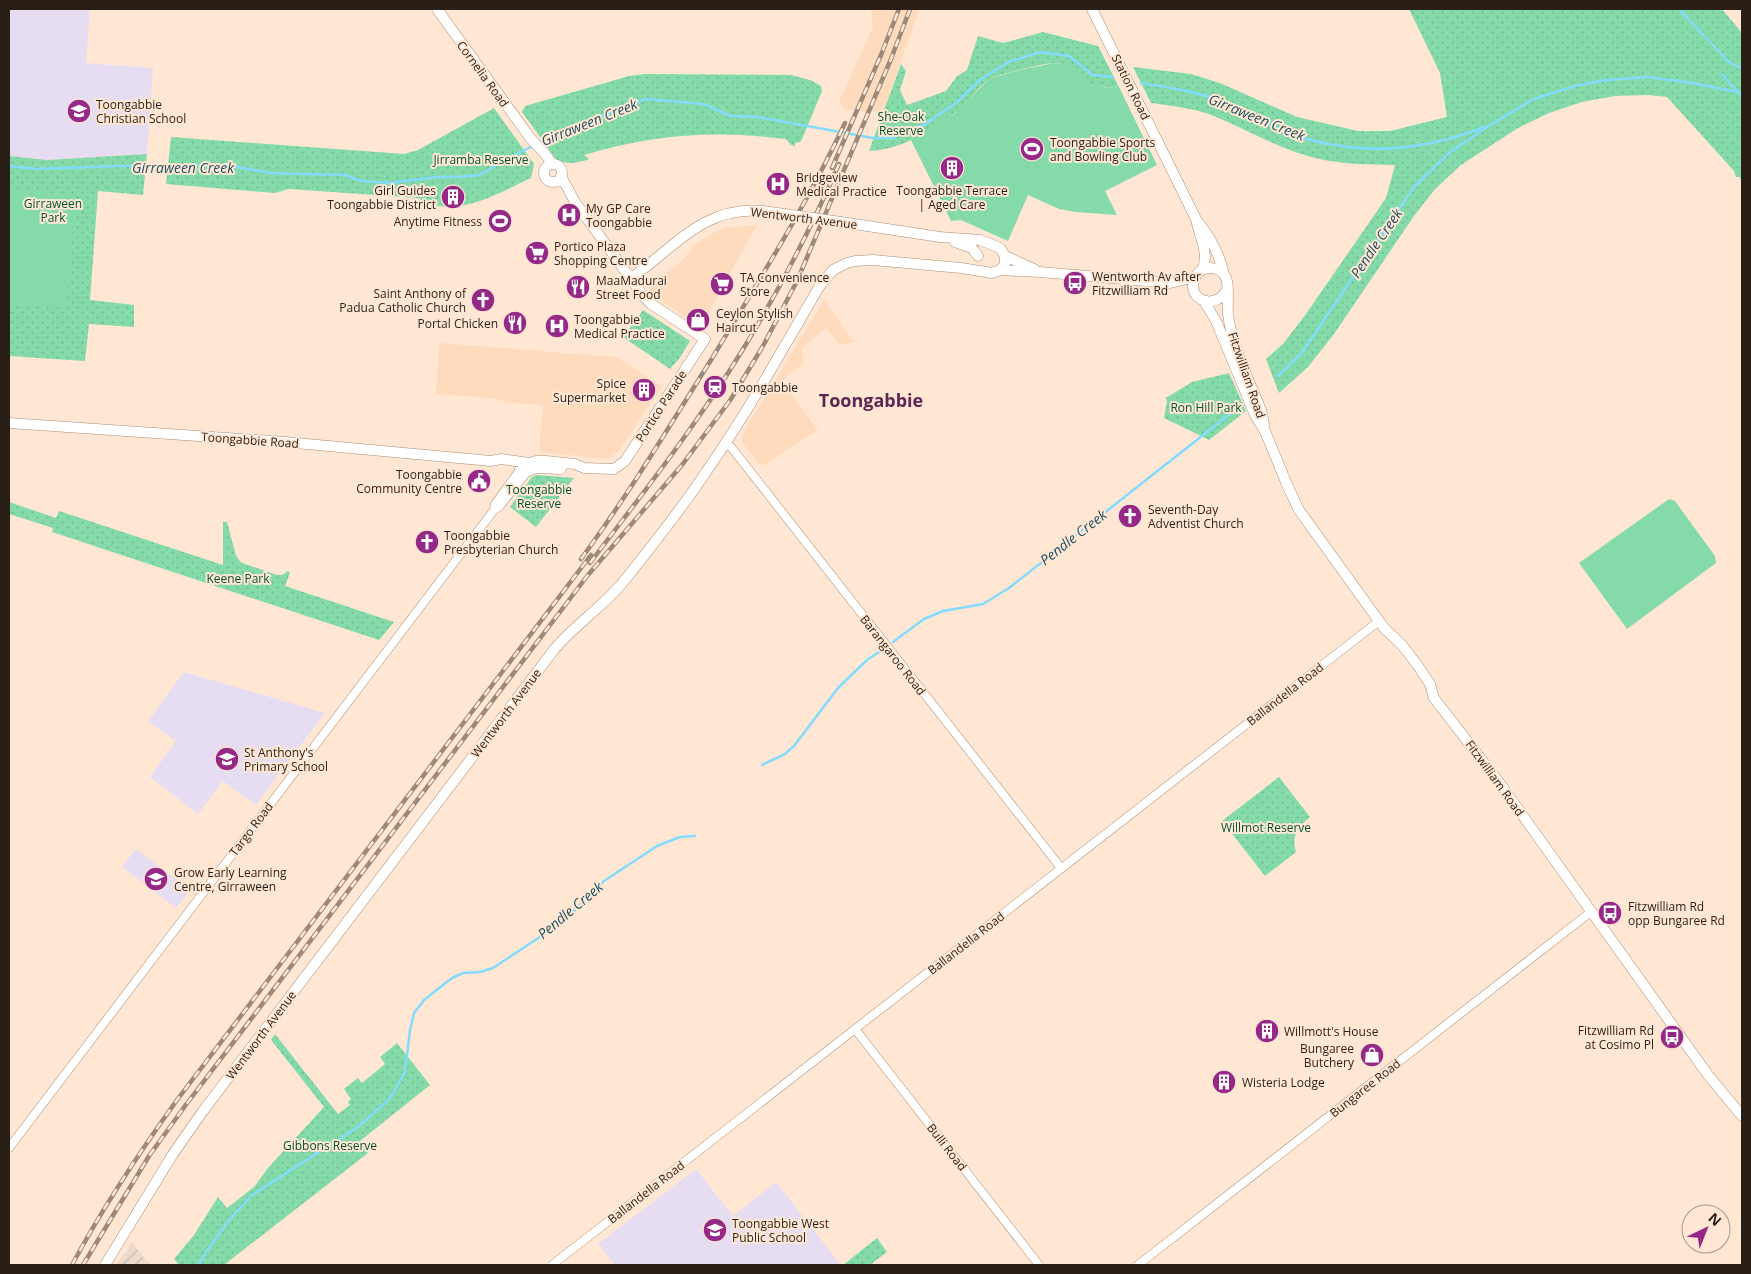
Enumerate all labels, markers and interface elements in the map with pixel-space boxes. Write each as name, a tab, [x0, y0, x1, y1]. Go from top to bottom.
street label: Cornelia Road	[453, 37, 513, 111]
street label: Station Road	[1108, 51, 1154, 123]
water label: Girraween Creek	[1206, 89, 1309, 145]
water label: Girraween Creek	[538, 94, 641, 150]
place label: Toongabbie Christian School	[96, 96, 186, 127]
school or university icon: Toongabbie Christian School	[66, 98, 92, 124]
park label: She-Oak Reserve	[878, 108, 925, 139]
place label: Toongabbie Sports and Bowling Club	[1050, 134, 1155, 165]
sports icon: Toongabbie Sports and Bowling Club	[1019, 136, 1045, 162]
park label: Jirramba Reserve	[432, 151, 529, 168]
building icon: Toongabbie Terrace | Aged Care	[939, 155, 965, 181]
water label: Girraween Creek	[132, 158, 235, 177]
place label: Bridgeview Medical Practice	[796, 169, 887, 200]
hospital icon: Bridgeview Medical Practice	[765, 171, 791, 197]
place label: Girl Guides Toongabbie District	[327, 182, 436, 213]
place label: Toongabbie Terrace | Aged Care	[896, 182, 1008, 213]
building icon: Girl Guides Toongabbie District	[440, 184, 466, 210]
park label: Girraween Park	[24, 195, 82, 226]
place label: My GP Care Toongabbie	[586, 200, 652, 231]
hospital icon: My GP Care Toongabbie	[556, 202, 582, 228]
street label: Wentworth Avenue	[750, 203, 859, 233]
water label: Pendle Creek	[1346, 204, 1407, 281]
sports icon: Anytime Fitness	[487, 208, 513, 234]
place label: Anytime Fitness	[394, 213, 482, 230]
place label: Portico Plaza Shopping Centre	[554, 238, 648, 269]
supermarket icon: Portico Plaza Shopping Centre	[524, 240, 550, 266]
place label: Wentworth Av after Fitzwilliam Rd	[1092, 268, 1201, 299]
place label: TA Convenience Store	[740, 269, 829, 300]
bus stop icon: Wentworth Av after Fitzwilliam Rd	[1062, 270, 1088, 296]
supermarket icon: TA Convenience Store	[709, 271, 735, 297]
place label: MaaMadurai Street Food	[596, 272, 667, 303]
restaurant icon: MaaMadurai Street Food	[565, 274, 591, 300]
place label: Saint Anthony of Padua Catholic Church	[339, 285, 467, 316]
church icon: Saint Anthony of Padua Catholic Church	[470, 287, 496, 313]
place label: Ceylon Stylish Haircut	[716, 305, 793, 336]
shop icon: Ceylon Stylish Haircut	[685, 307, 711, 333]
restaurant icon: Portal Chicken	[502, 310, 528, 336]
place label: Toongabbie Medical Practice	[574, 311, 665, 342]
hospital icon: Toongabbie Medical Practice	[544, 313, 570, 339]
place label: Portal Chicken	[417, 315, 498, 332]
street label: Fitzwilliam Road	[1224, 330, 1270, 420]
street label: Portico Parade	[631, 367, 691, 445]
station icon: Toongabbie	[702, 374, 728, 400]
place label: Spice Supermarket	[553, 375, 626, 406]
building icon: Spice Supermarket	[631, 377, 657, 403]
place label: Toongabbie	[732, 379, 798, 396]
district label: Toongabbie	[819, 388, 923, 412]
park label: Ron Hill Park	[1170, 399, 1242, 416]
street label: Toongabbie Road	[201, 428, 299, 452]
place label: Toongabbie Community Centre	[356, 466, 462, 497]
public building icon: Toongabbie Community Centre	[466, 468, 492, 494]
park label: Toongabbie Reserve	[506, 481, 572, 512]
place label: Seventh-Day Adventist Church	[1148, 501, 1244, 532]
church icon: Seventh-Day Adventist Church	[1117, 503, 1143, 529]
water label: Pendle Creek	[1036, 504, 1111, 569]
place label: Toongabbie Presbyterian Church	[444, 527, 558, 558]
church icon: Toongabbie Presbyterian Church	[414, 529, 440, 555]
park label: Keene Park	[206, 570, 270, 587]
street label: Barangaroo Road	[856, 611, 930, 699]
street label: Ballandella Road	[1243, 659, 1327, 729]
street label: Wentworth Avenue	[467, 665, 545, 761]
street label: Fitzwilliam Road	[1462, 737, 1528, 819]
place label: St Anthony's Primary School	[244, 744, 328, 775]
school or university icon: St Anthony's Primary School	[214, 746, 240, 772]
street label: Targo Road	[225, 798, 277, 860]
park label: Willmot Reserve	[1221, 819, 1311, 836]
place label: Grow Early Learning Centre, Girraween	[174, 864, 287, 895]
school or university icon: Grow Early Learning Centre, Girraween	[143, 866, 169, 892]
water label: Pendle Creek	[533, 876, 608, 943]
place label: Fitzwilliam Rd opp Bungaree Rd	[1628, 898, 1725, 929]
bus stop icon: Fitzwilliam Rd opp Bungaree Rd	[1597, 900, 1623, 926]
street label: Ballandella Road	[924, 908, 1008, 978]
street label: Wentworth Avenue	[222, 987, 300, 1083]
building icon: Willmott's House	[1254, 1018, 1280, 1044]
place label: Fitzwilliam Rd at Cosimo Pl	[1578, 1022, 1654, 1053]
place label: Willmott's House	[1284, 1023, 1379, 1040]
bus stop icon: Fitzwilliam Rd at Cosimo Pl	[1659, 1024, 1685, 1050]
place label: Bungaree Butchery	[1300, 1040, 1355, 1071]
shop icon: Bungaree Butchery	[1359, 1042, 1385, 1068]
street label: Bungaree Road	[1326, 1055, 1404, 1121]
building icon: Wisteria Lodge	[1211, 1069, 1237, 1095]
place label: Wisteria Lodge	[1242, 1074, 1325, 1091]
street label: Bulli Road	[923, 1120, 971, 1174]
park label: Gibbons Reserve	[283, 1137, 377, 1154]
street label: Ballandella Road	[604, 1157, 688, 1227]
north arrow	[1681, 1204, 1731, 1254]
text: N	[1705, 1208, 1726, 1230]
place label: Toongabbie West Public School	[732, 1215, 829, 1246]
school or university icon: Toongabbie West Public School	[702, 1217, 728, 1243]

